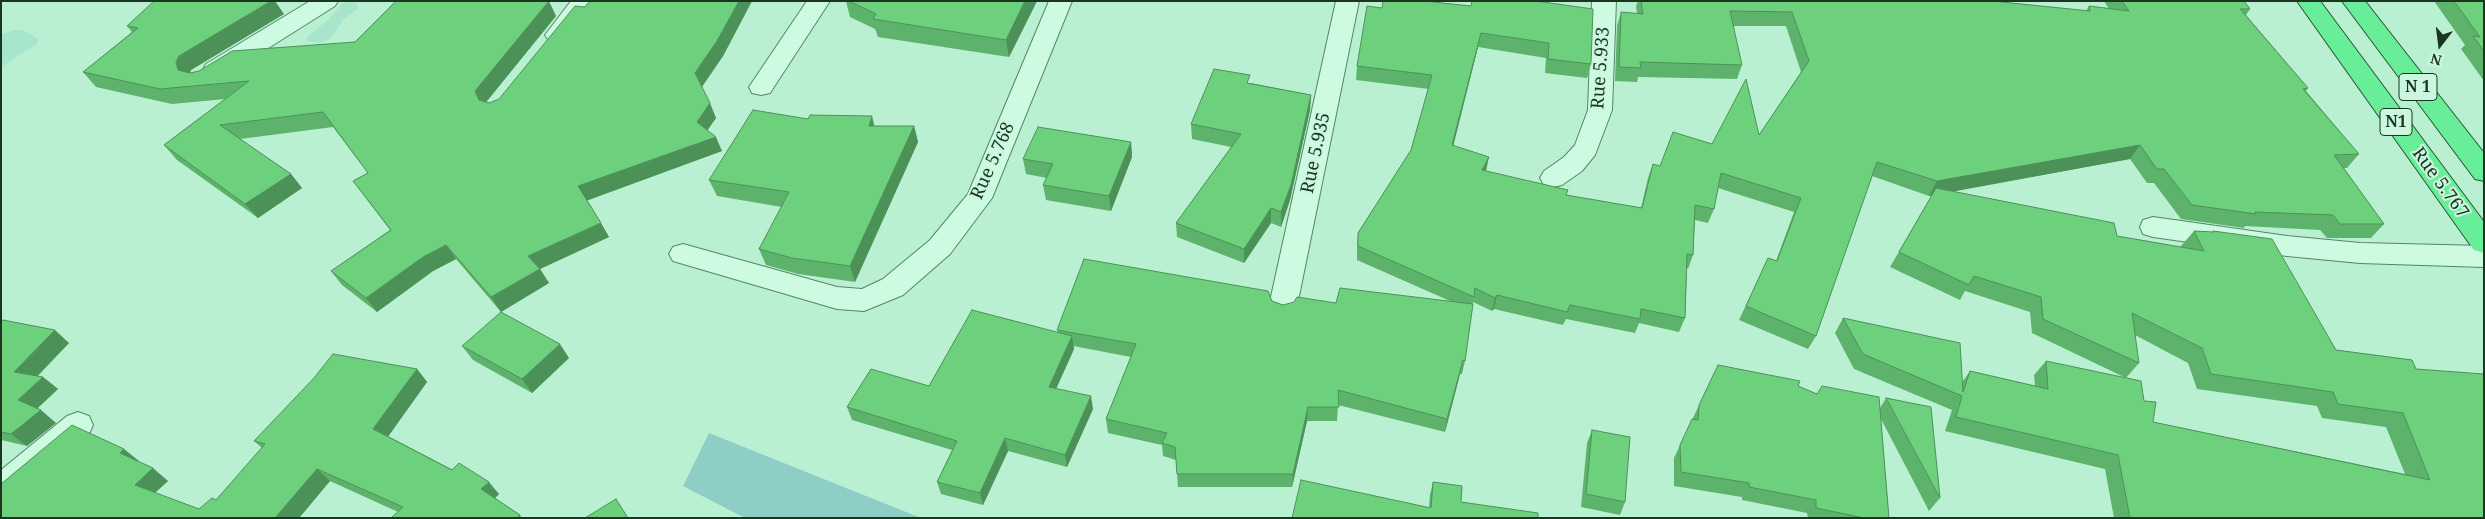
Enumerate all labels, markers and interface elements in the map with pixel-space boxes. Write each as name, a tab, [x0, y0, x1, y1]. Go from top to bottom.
north arrow	[2415, 20, 2465, 70]
street label: Rue 5.933	[1587, 26, 1615, 110]
text: N	[2428, 49, 2444, 71]
road number: N 1	[2399, 74, 2437, 100]
road number: N1	[2380, 108, 2412, 136]
street label: Rue 5.935	[1297, 111, 1335, 195]
street label: Rue 5.768	[966, 119, 1020, 203]
street label: Rue 5.767	[2407, 143, 2473, 223]

